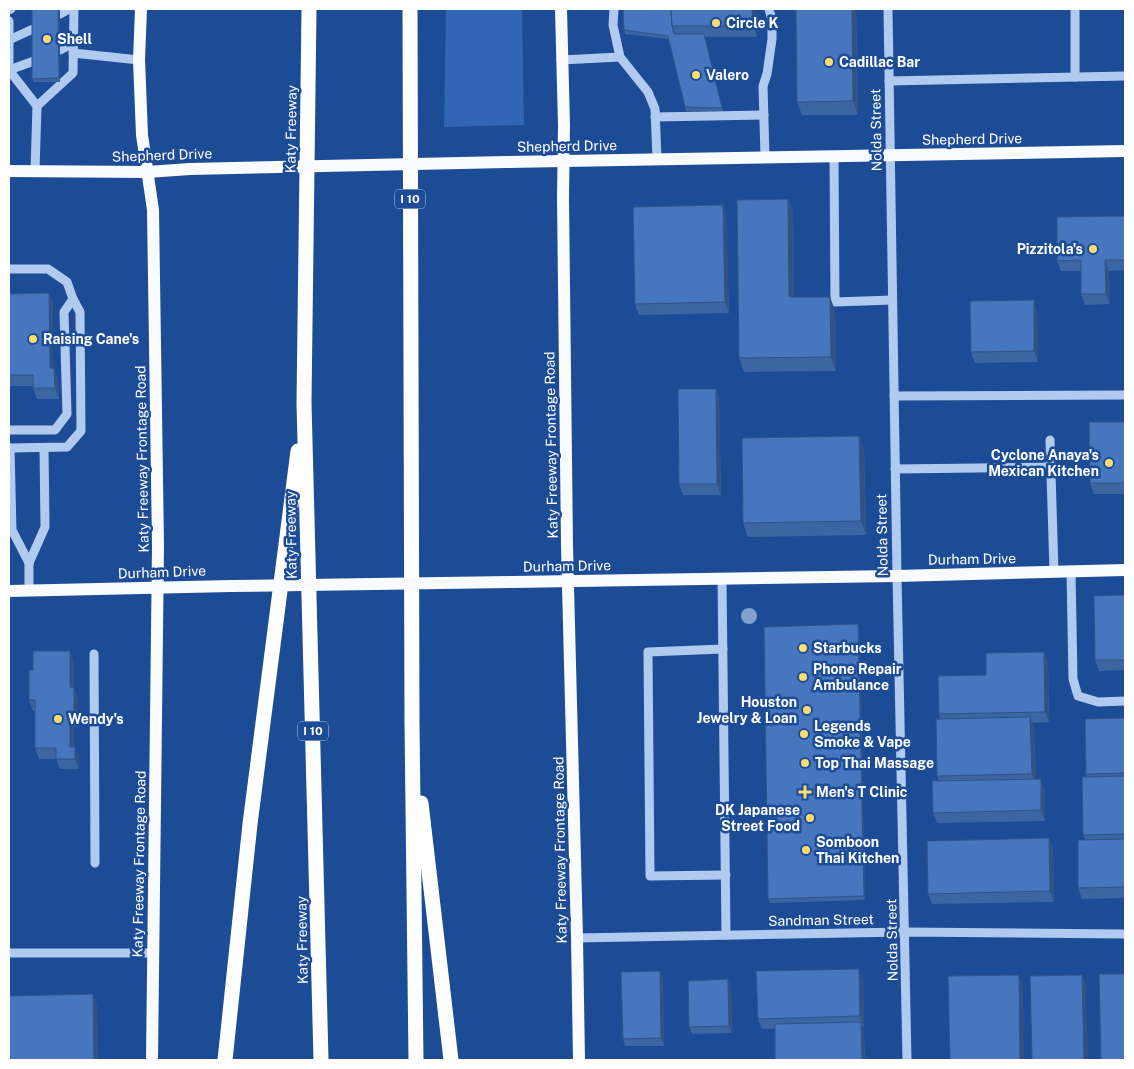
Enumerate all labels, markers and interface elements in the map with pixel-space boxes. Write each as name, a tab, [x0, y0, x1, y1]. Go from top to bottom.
place label: Circle K	[726, 15, 779, 31]
marker: Circle K	[710, 17, 722, 29]
place label: Shell	[57, 31, 92, 47]
marker: Shell	[41, 33, 53, 45]
place label: Cadillac Bar	[839, 54, 920, 70]
marker: Cadillac Bar	[823, 56, 835, 68]
place label: Valero	[706, 67, 749, 83]
marker: Valero	[690, 69, 702, 81]
street label: Katy Freeway	[282, 84, 300, 173]
street label: Nolda Street	[867, 89, 885, 171]
street label: Shepherd Drive	[922, 130, 1022, 148]
street label: Shepherd Drive	[517, 137, 617, 155]
street label: Shepherd Drive	[112, 145, 212, 165]
road number: I 10	[395, 190, 425, 208]
place label: Pizzitola's	[1017, 241, 1083, 257]
marker: Pizzitola's	[1087, 243, 1099, 255]
place label: Raising Cane's	[43, 331, 139, 347]
marker: Raising Cane's	[27, 333, 39, 345]
street label: Katy Freeway Frontage Road	[541, 351, 561, 539]
street label: Katy Freeway Frontage Road	[132, 365, 152, 553]
place label: Cyclone Anaya's Mexican Kitchen	[988, 447, 1099, 479]
marker: Cyclone Anaya's Mexican Kitchen	[1103, 457, 1115, 469]
street label: Katy Freeway	[282, 490, 300, 579]
street label: Nolda Street	[873, 494, 891, 576]
street label: Durham Drive	[928, 550, 1016, 568]
street label: Durham Drive	[523, 557, 611, 575]
street label: Durham Drive	[118, 562, 206, 582]
place label: Starbucks	[813, 640, 882, 656]
marker: Starbucks	[797, 642, 809, 654]
place label: Phone Repair Ambulance	[813, 661, 902, 693]
marker: Phone Repair Ambulance	[797, 671, 809, 683]
place label: Houston Jewelry & Loan	[697, 694, 797, 726]
marker: Houston Jewelry & Loan	[801, 704, 813, 716]
place label: Wendy's	[68, 711, 124, 727]
marker: Wendy's	[52, 713, 64, 725]
place label: Legends Smoke & Vape	[814, 718, 911, 750]
road number: I 10	[298, 721, 328, 740]
marker: Legends Smoke & Vape	[798, 728, 810, 740]
place label: Top Thai Massage	[815, 755, 934, 771]
street label: Katy Freeway Frontage Road	[550, 756, 570, 944]
marker: Top Thai Massage	[799, 757, 811, 769]
street label: Katy Freeway Frontage Road	[129, 770, 149, 958]
place label: Men's T Clinic	[816, 784, 908, 800]
marker: Men's T Clinic	[798, 785, 812, 799]
place label: DK Japanese Street Food	[715, 802, 800, 834]
marker: DK Japanese Street Food	[804, 812, 816, 824]
place label: Somboon Thai Kitchen	[816, 834, 899, 866]
marker: Somboon Thai Kitchen	[800, 844, 812, 856]
street label: Katy Freeway	[293, 895, 311, 984]
street label: Nolda Street	[883, 899, 901, 981]
street label: Sandman Street	[768, 911, 874, 929]

